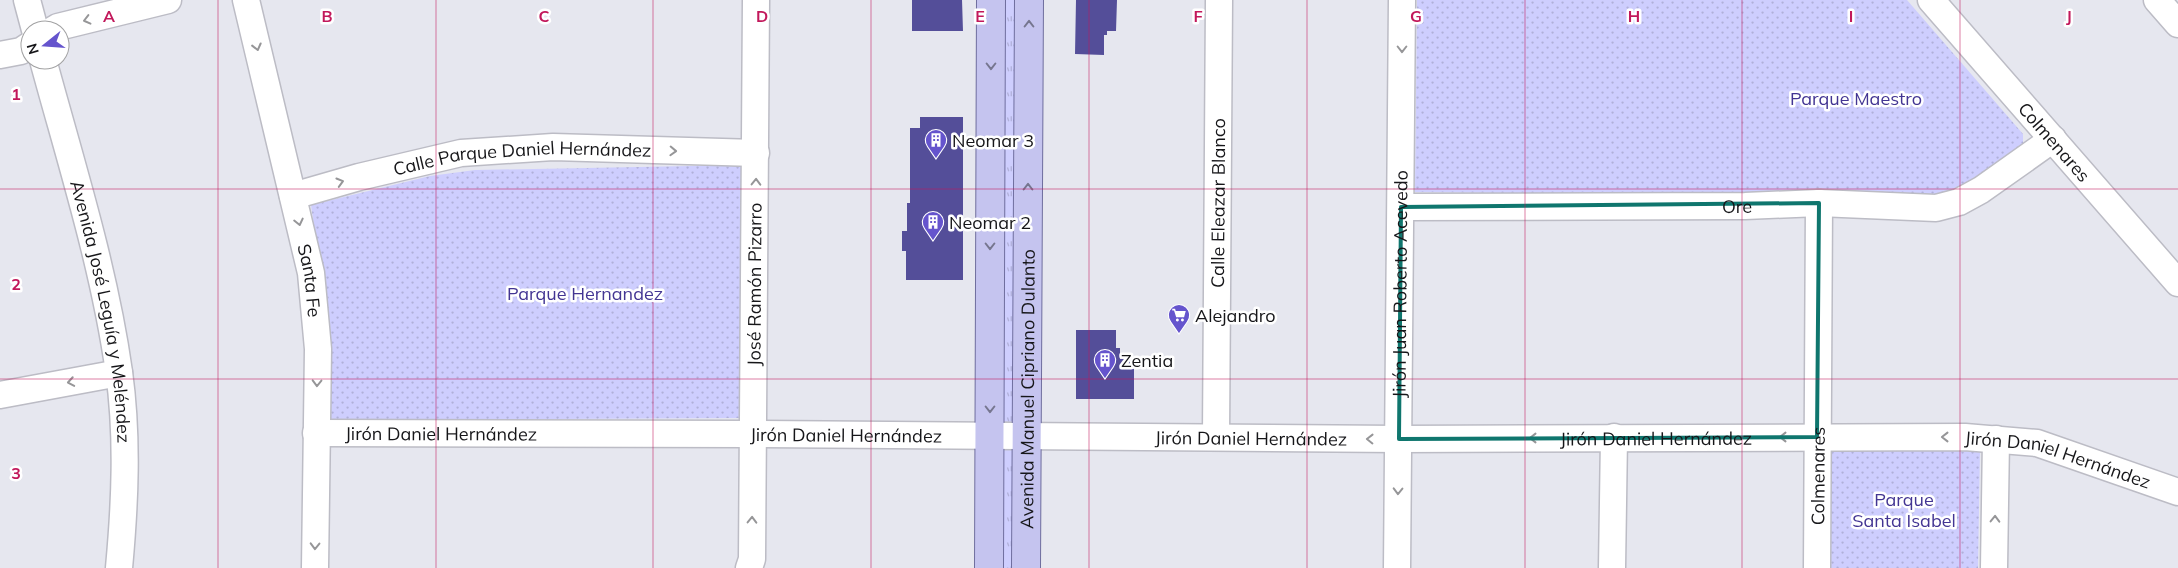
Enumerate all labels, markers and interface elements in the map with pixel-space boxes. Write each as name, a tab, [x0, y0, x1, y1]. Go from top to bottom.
text: A	[103, 6, 115, 26]
text: B	[321, 6, 333, 26]
text: C	[539, 6, 550, 26]
text: D	[756, 6, 768, 26]
text: E	[975, 6, 985, 26]
text: F	[1193, 6, 1203, 26]
text: G	[1410, 6, 1422, 26]
text: H	[1628, 6, 1640, 26]
text: I	[1849, 6, 1853, 26]
text: J	[2066, 6, 2072, 26]
one-way arrow	[82, 14, 91, 25]
north arrow	[20, 20, 70, 70]
one-way arrow	[1024, 20, 1034, 28]
text: N	[22, 41, 43, 56]
one-way arrow	[251, 43, 262, 52]
one-way arrow	[1397, 45, 1407, 53]
one-way arrow	[986, 62, 996, 70]
text: 1	[11, 84, 21, 104]
park label: Parque Maestro	[1790, 87, 1922, 110]
street label: Colmenares	[2014, 97, 2096, 186]
street label: Calle Eleazar Blanco	[1206, 118, 1230, 288]
building icon: Neomar 3	[924, 128, 948, 159]
place label: Neomar 3	[952, 129, 1034, 152]
street label: Calle Parque Daniel Hernández	[391, 135, 652, 180]
one-way arrow	[670, 146, 678, 156]
street label: Jirón Juan Roberto Acevedo	[1387, 170, 1412, 398]
street label: Avenida José Leguía y Meléndez	[66, 178, 136, 443]
one-way arrow	[335, 178, 343, 188]
one-way arrow	[750, 178, 761, 186]
one-way arrow	[1023, 183, 1033, 190]
street label: Ore	[1722, 194, 1753, 218]
street label: José Ramón Pizarro	[742, 203, 766, 366]
building icon: Neomar 2	[921, 210, 945, 241]
place label: Neomar 2	[949, 211, 1031, 234]
one-way arrow	[293, 218, 304, 227]
street label: Santa Fe	[293, 242, 327, 318]
one-way arrow	[985, 242, 995, 250]
street label: Avenida Manuel Cipriano Dulanto	[1015, 249, 1039, 529]
text: 2	[11, 274, 21, 294]
park label: Parque Hernandez	[507, 282, 663, 305]
supermarket icon: Alejandro	[1167, 303, 1191, 334]
place label: Alejandro	[1195, 304, 1275, 327]
building icon: Zentia	[1093, 348, 1117, 379]
place label: Zentia	[1121, 349, 1173, 372]
one-way arrow	[67, 376, 75, 386]
one-way arrow	[312, 380, 322, 388]
one-way arrow	[985, 405, 995, 413]
street label: Jirón Daniel Hernández	[345, 422, 537, 445]
street label: Jirón Daniel Hernández	[750, 422, 942, 447]
street label: Jirón Daniel Hernández	[1155, 426, 1347, 450]
street label: Jirón Daniel Hernández	[1560, 426, 1752, 450]
street label: Jirón Daniel Hernández	[1964, 426, 2154, 493]
street label: Colmenares	[1806, 427, 1829, 525]
one-way arrow	[1778, 432, 1786, 442]
one-way arrow	[1941, 432, 1948, 442]
one-way arrow	[1366, 433, 1374, 444]
one-way arrow	[1528, 433, 1536, 443]
text: 3	[11, 463, 21, 483]
one-way arrow	[1393, 488, 1403, 495]
park label: Parque Santa Isabel	[1852, 488, 1956, 532]
one-way arrow	[747, 515, 757, 523]
one-way arrow	[1990, 515, 2000, 523]
one-way arrow	[310, 542, 320, 550]

